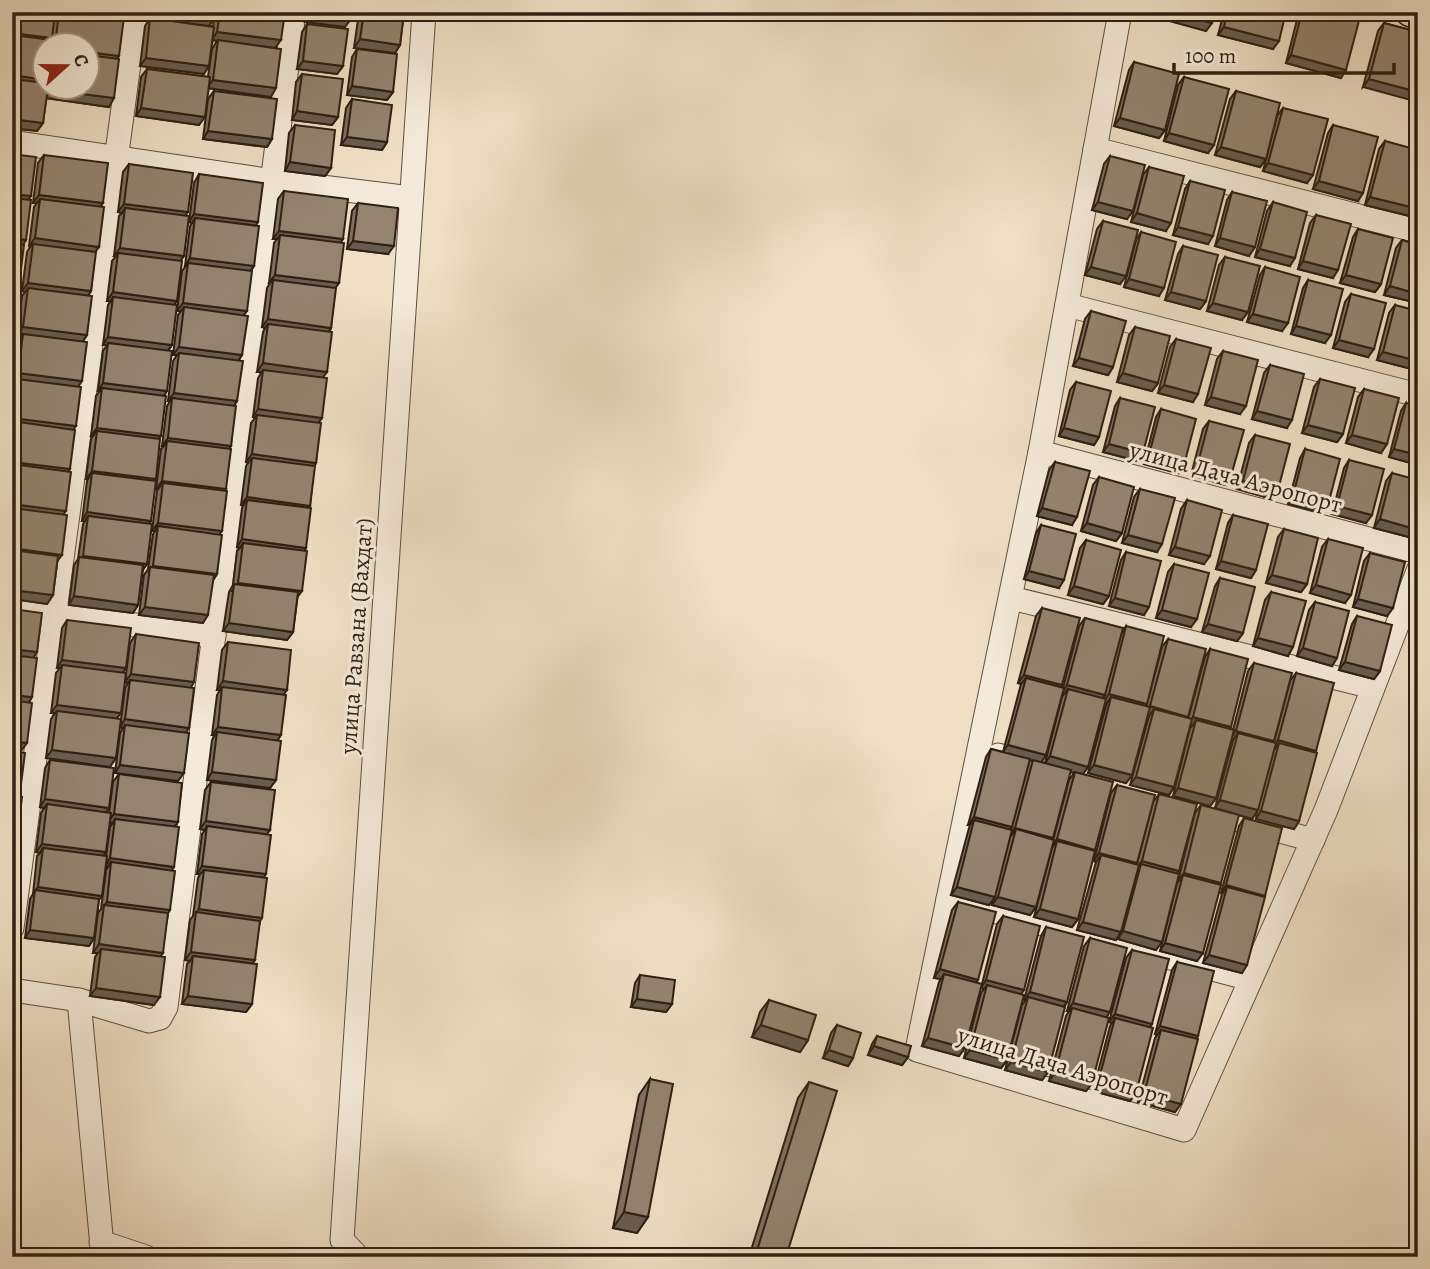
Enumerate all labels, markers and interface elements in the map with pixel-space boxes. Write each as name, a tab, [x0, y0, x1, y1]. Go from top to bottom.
north arrow	[32, 32, 102, 102]
scale bar	[1174, 32, 1395, 76]
text: 100 m	[1185, 42, 1236, 70]
text: С	[67, 50, 95, 70]
street label: улица Дача Аэропорт	[1125, 433, 1346, 521]
street label: улица Равзана (Вахдат)	[332, 517, 380, 756]
street label: улица Дача Аэропорт	[953, 1018, 1173, 1113]

